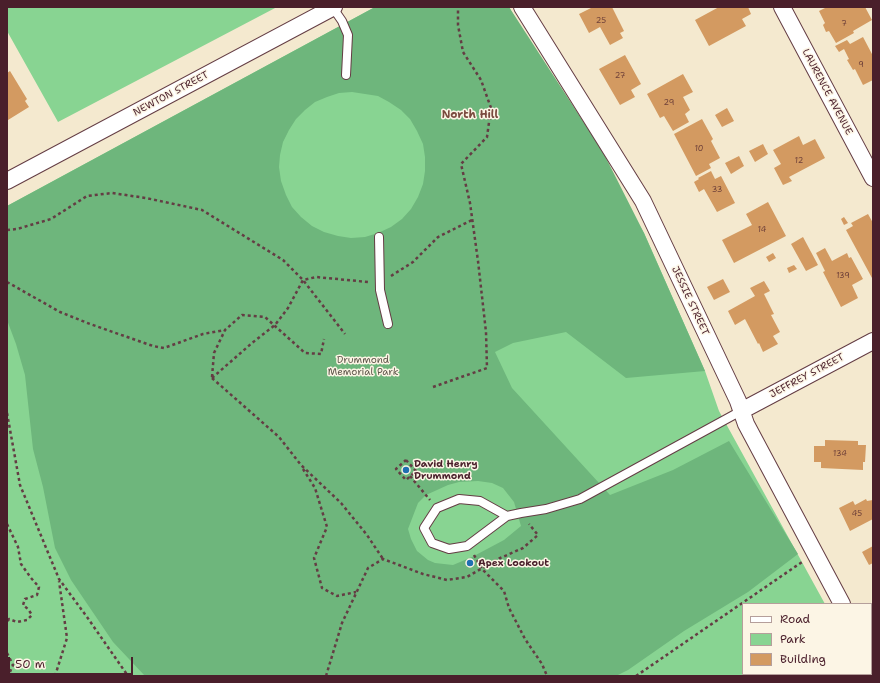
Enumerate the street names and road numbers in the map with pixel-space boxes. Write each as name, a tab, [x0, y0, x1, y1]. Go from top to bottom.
street label: LAURENCE AVENUE	[799, 47, 855, 137]
street label: NEWTON STREET	[131, 69, 211, 119]
street label: JESSIE STREET	[669, 265, 711, 337]
street label: JEFFREY STREET	[768, 351, 846, 401]

